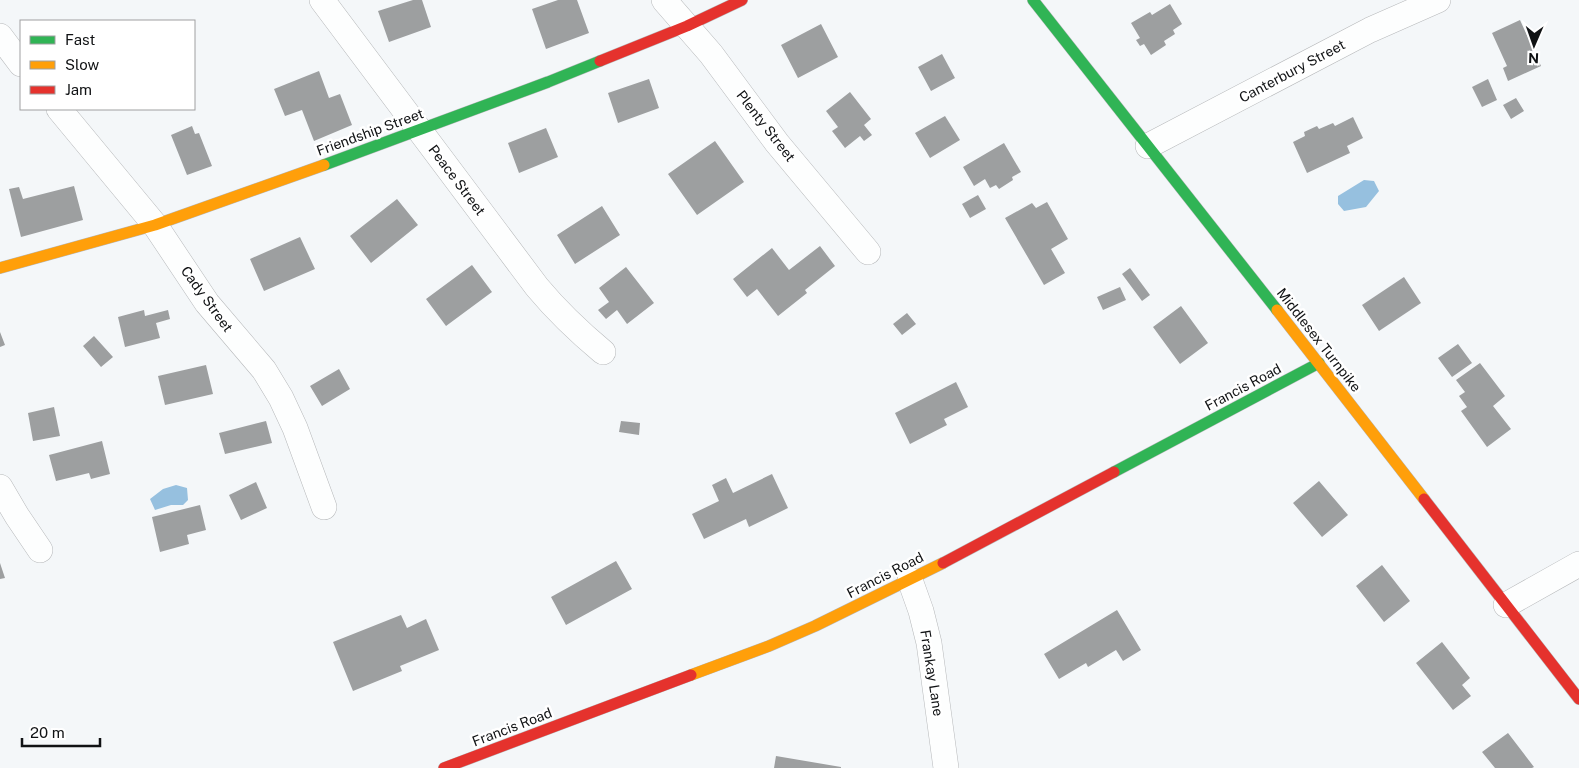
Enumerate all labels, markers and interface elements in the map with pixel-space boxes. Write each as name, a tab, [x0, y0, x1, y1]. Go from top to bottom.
legend	[20, 20, 195, 110]
north arrow	[1509, 20, 1559, 70]
text: Fast	[65, 31, 95, 48]
street label: Canterbury Street	[1236, 36, 1348, 106]
text: N	[1528, 50, 1539, 66]
text: Slow	[65, 56, 100, 73]
text: Jam	[65, 81, 92, 98]
street label: Plenty Street	[733, 87, 799, 165]
street label: Friendship Street	[314, 105, 426, 159]
street label: Peace Street	[425, 142, 489, 218]
street label: Cady Street	[178, 263, 236, 335]
street label: Middlesex Turnpike	[1274, 285, 1364, 395]
street label: Francis Road	[1202, 360, 1284, 414]
street label: Francis Road	[844, 549, 926, 601]
street label: Frankay Lane	[917, 629, 947, 717]
street label: Francis Road	[470, 704, 554, 750]
scale bar	[22, 716, 100, 748]
text: 20 m	[30, 724, 65, 741]

